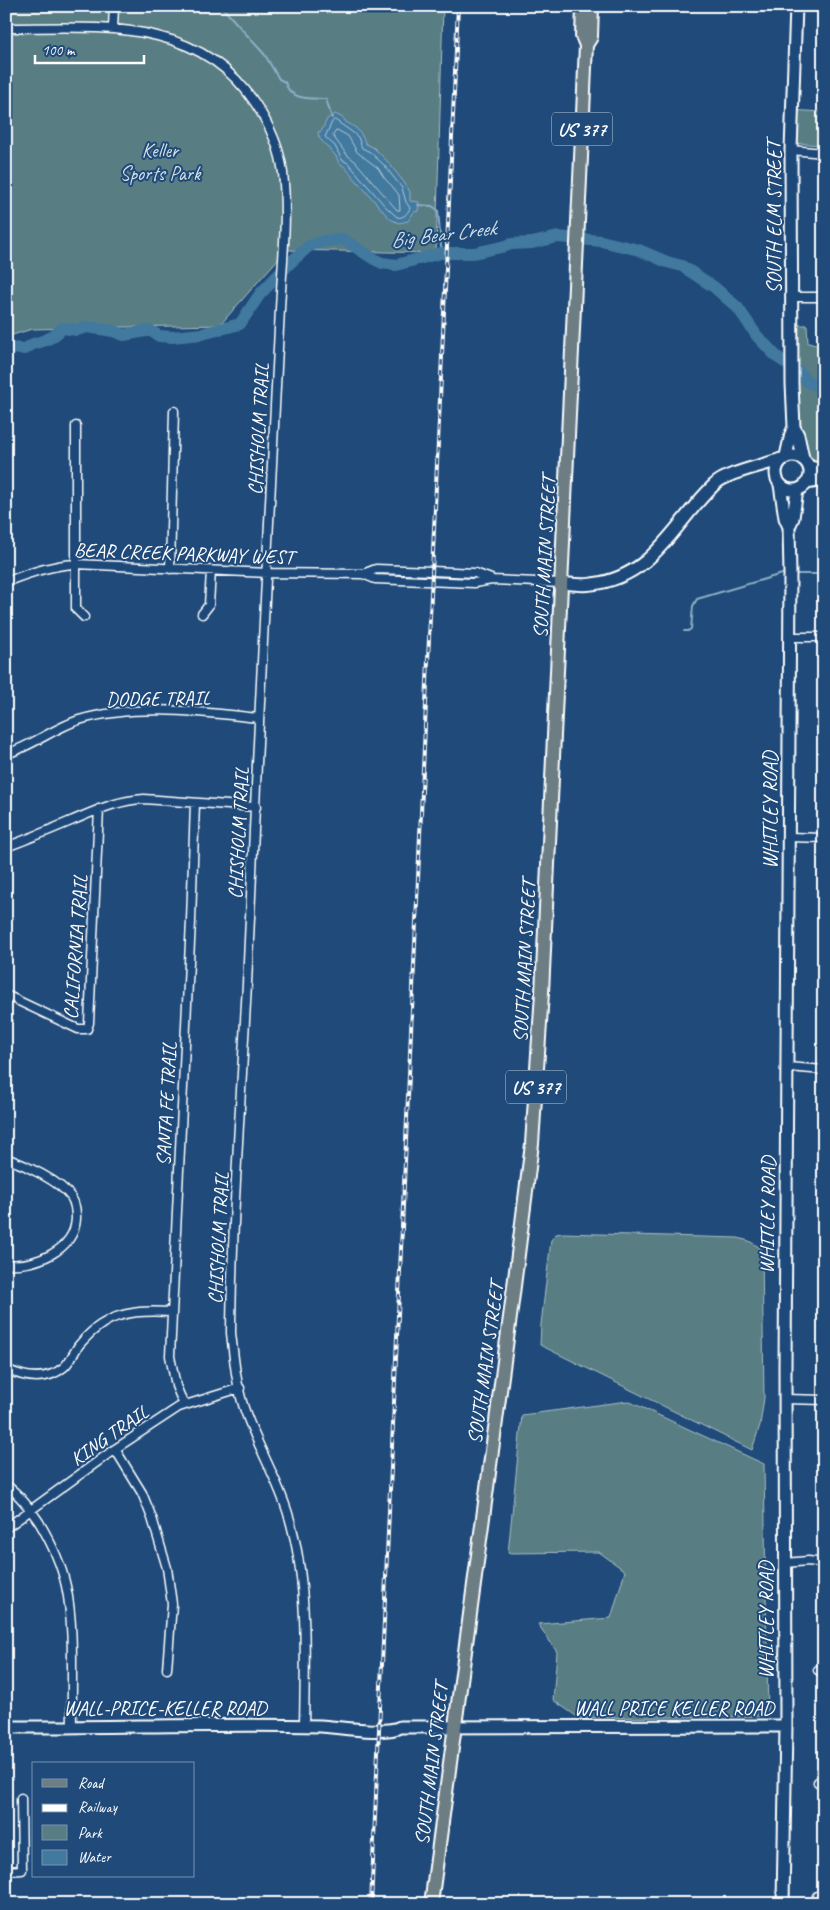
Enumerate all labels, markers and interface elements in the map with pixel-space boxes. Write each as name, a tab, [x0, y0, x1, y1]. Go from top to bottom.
scale bar	[35, 32, 144, 64]
text: 100 m	[42, 41, 76, 60]
road number: US 377	[552, 112, 612, 146]
street label: SOUTH ELM STREET	[762, 136, 787, 293]
park label: Keller Sports Park	[120, 138, 202, 186]
water label: Big Bear Creek	[389, 214, 500, 253]
street label: CHISHOLM TRAIL	[243, 362, 274, 496]
street label: SOUTH MAIN STREET	[528, 470, 561, 639]
street label: BEAR CREEK PARKWAY WEST	[74, 537, 298, 570]
street label: DODGE TRAIL	[106, 685, 211, 712]
street label: WHITLEY ROAD	[758, 750, 783, 869]
street label: CHISHOLM TRAIL	[223, 766, 254, 900]
street label: CALIFORNIA TRAIL	[58, 873, 93, 1020]
street label: SOUTH MAIN STREET	[508, 874, 541, 1043]
street label: SANTA FE TRAIL	[151, 1041, 182, 1167]
road number: US 377	[506, 1070, 566, 1104]
street label: WHITLEY ROAD	[754, 1155, 781, 1274]
street label: CHISHOLM TRAIL	[203, 1171, 234, 1305]
street label: SOUTH MAIN STREET	[462, 1276, 510, 1445]
street label: KING TRAIL	[65, 1399, 154, 1471]
street label: WHITLEY ROAD	[754, 1560, 779, 1679]
street label: SOUTH MAIN STREET	[409, 1677, 454, 1846]
street label: WALL-PRICE-KELLER ROAD	[63, 1696, 269, 1721]
street label: WALL PRICE KELLER ROAD	[574, 1696, 776, 1721]
legend	[32, 1762, 195, 1878]
text: Road	[78, 1774, 105, 1793]
text: Railway	[78, 1798, 119, 1817]
text: Park	[78, 1824, 103, 1843]
text: Water	[78, 1848, 112, 1867]

